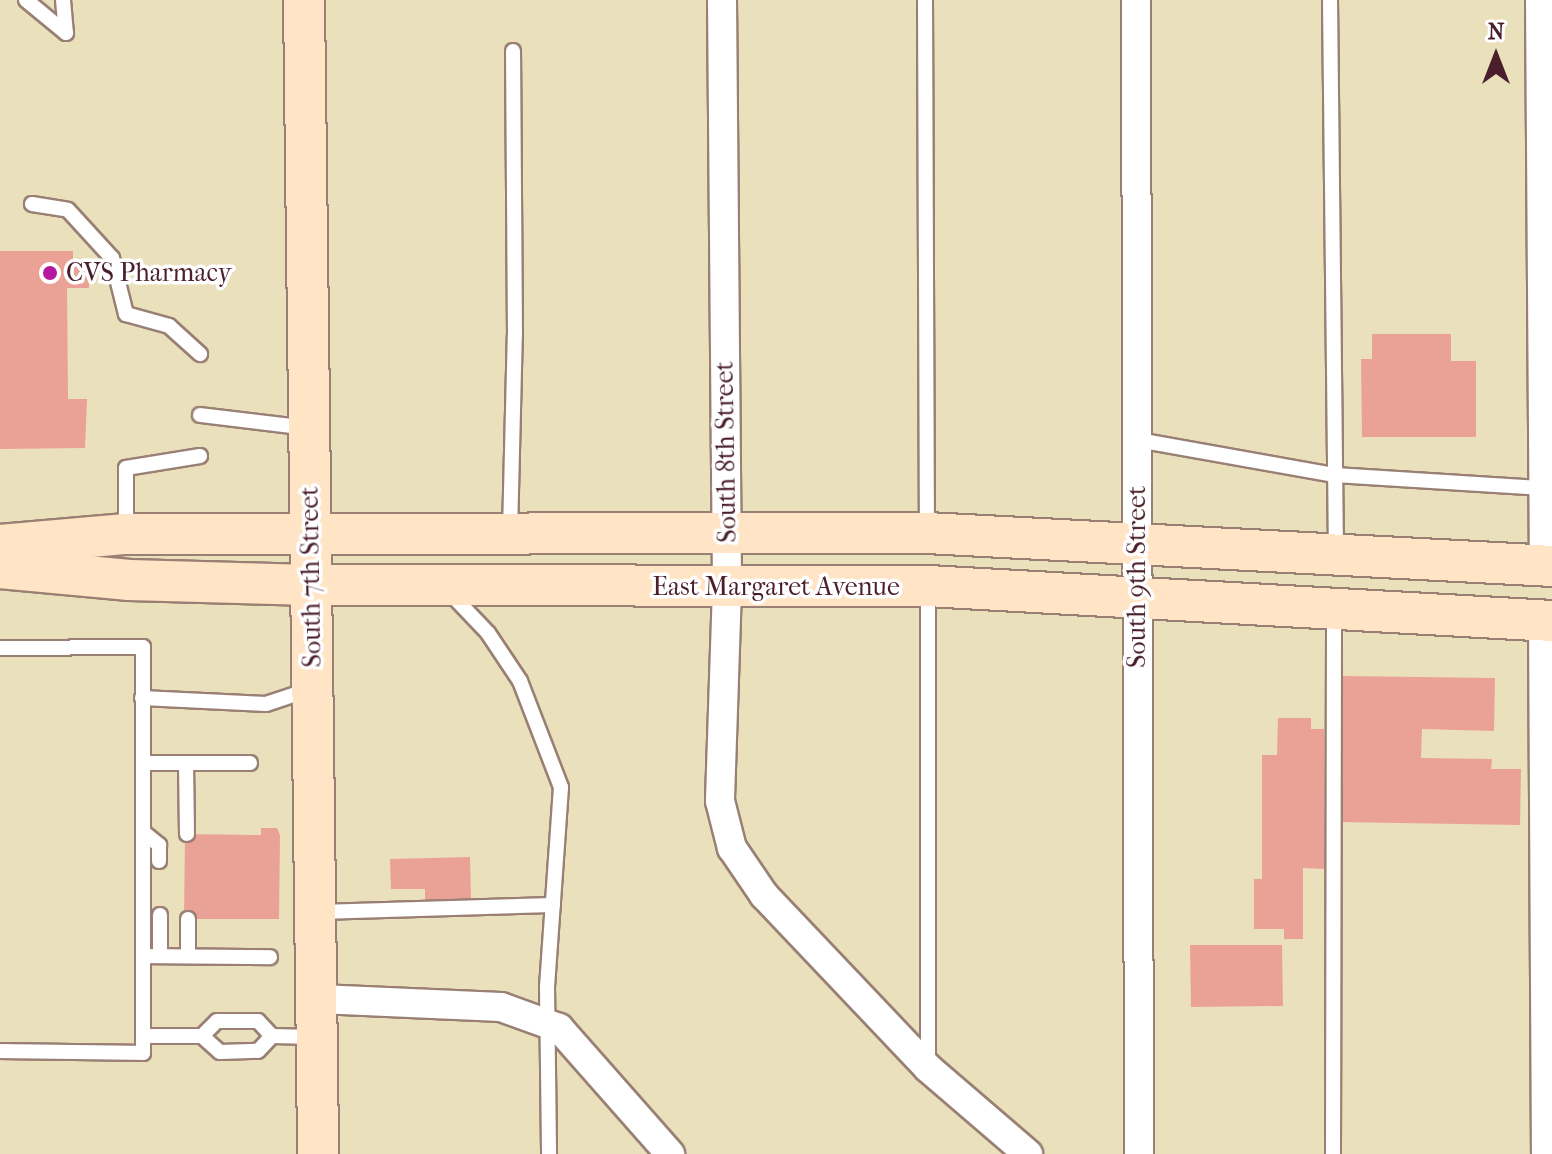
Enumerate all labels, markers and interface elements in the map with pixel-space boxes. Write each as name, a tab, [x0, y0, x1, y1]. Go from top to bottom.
north arrow	[1456, 16, 1536, 96]
text: N	[1488, 19, 1504, 45]
place label: CVS Pharmacy	[66, 257, 232, 289]
marker: CVS Pharmacy	[41, 264, 59, 282]
street label: South 8th Street	[709, 361, 743, 543]
street label: South 7th Street	[294, 486, 328, 668]
street label: South 9th Street	[1121, 486, 1153, 668]
street label: East Margaret Avenue	[652, 571, 900, 603]

